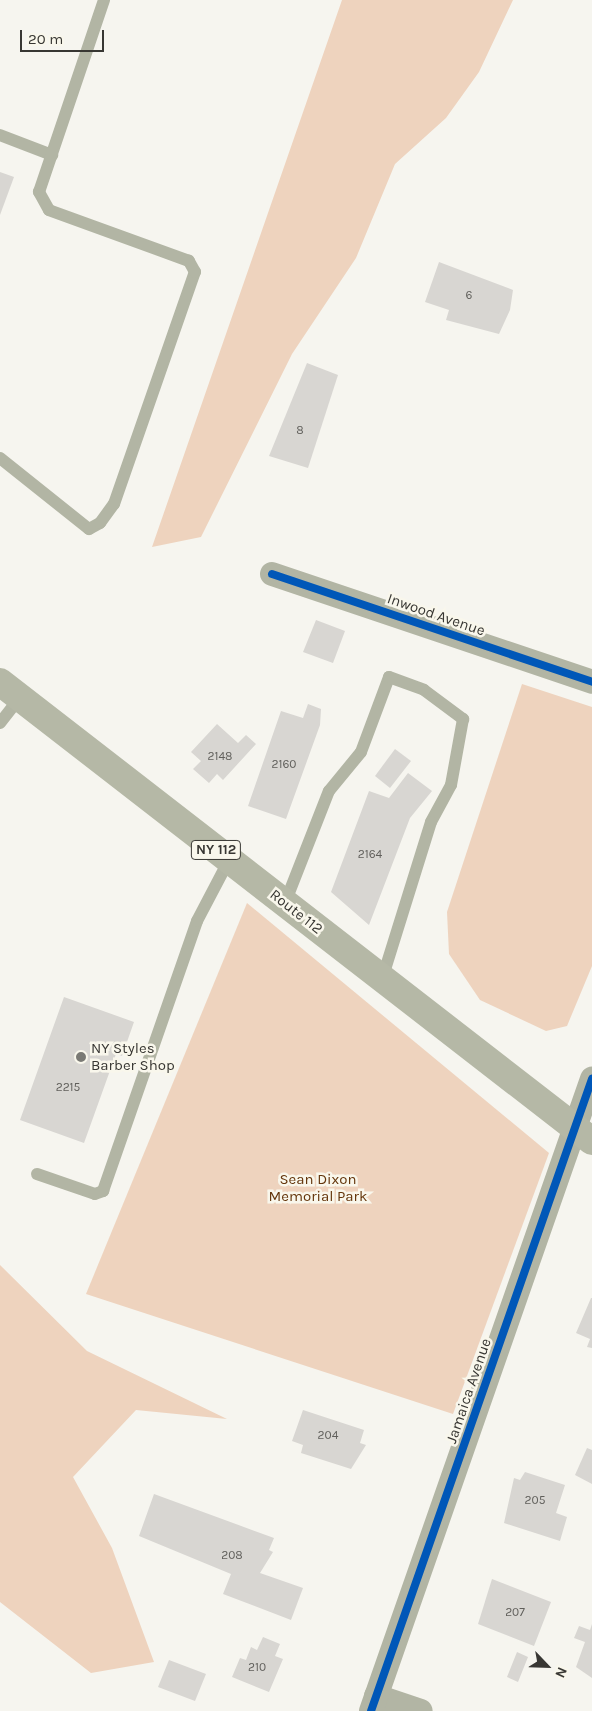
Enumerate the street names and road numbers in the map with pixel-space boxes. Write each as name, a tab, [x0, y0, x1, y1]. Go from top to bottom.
street label: Inwood Avenue	[385, 590, 487, 640]
road number: NY 112	[190, 838, 242, 862]
street label: Route 112	[266, 886, 326, 938]
street label: Jamaica Avenue	[443, 1336, 495, 1446]

